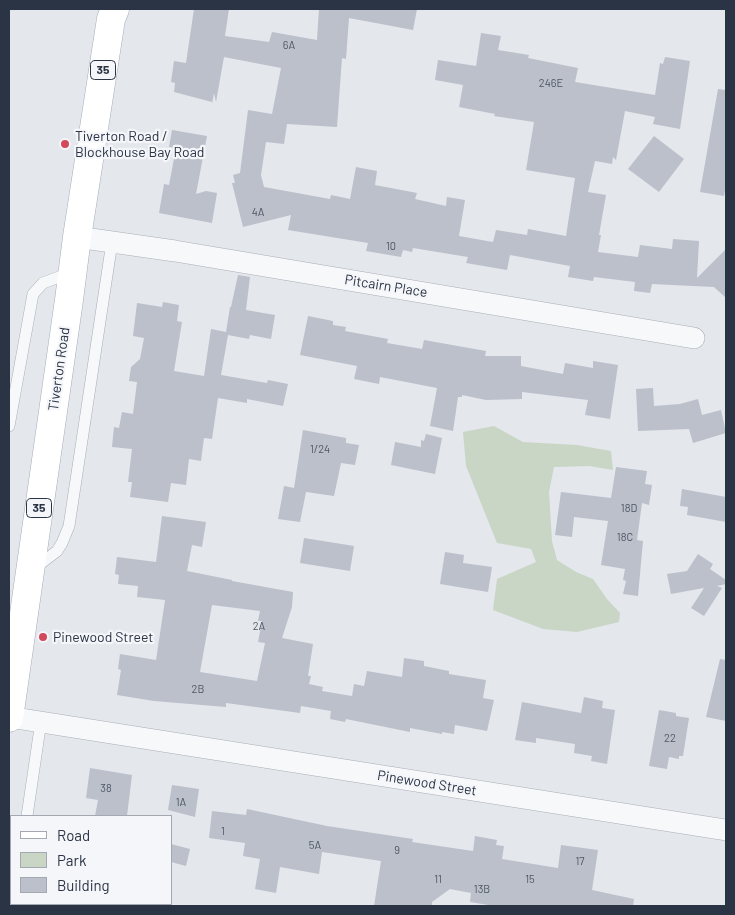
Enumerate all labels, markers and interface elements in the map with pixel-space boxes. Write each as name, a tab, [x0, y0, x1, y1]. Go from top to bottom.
house number: 6A	[283, 38, 295, 52]
road number: 35	[90, 60, 116, 80]
house number: 246E	[539, 76, 563, 90]
place label: Tiverton Road / Blockhouse Bay Road	[75, 128, 204, 160]
marker: Tiverton Road / Blockhouse Bay Road	[59, 138, 71, 150]
house number: 4A	[252, 205, 264, 219]
house number: 10	[386, 239, 396, 253]
street label: Pitcairn Place	[343, 271, 429, 301]
street label: Tiverton Road	[45, 326, 73, 412]
house number: 1/24	[310, 442, 330, 456]
road number: 35	[26, 498, 52, 518]
house number: 18D	[621, 501, 637, 515]
house number: 18C	[617, 530, 633, 544]
house number: 2A	[253, 619, 265, 633]
place label: Pinewood Street	[53, 629, 153, 645]
marker: Pinewood Street	[37, 631, 49, 643]
house number: 2B	[192, 682, 204, 696]
house number: 22	[664, 731, 676, 745]
street label: Pinewood Street	[376, 767, 478, 799]
house number: 38	[100, 781, 112, 795]
house number: 1A	[176, 795, 186, 809]
legend	[10, 815, 172, 905]
house number: 1	[221, 824, 225, 838]
text: Road	[57, 826, 90, 844]
house number: 5A	[309, 838, 321, 852]
house number: 9	[394, 843, 400, 857]
text: Park	[57, 851, 86, 869]
house number: 17	[575, 854, 585, 868]
house number: 11	[434, 872, 442, 886]
house number: 15	[525, 872, 535, 886]
text: Building	[57, 876, 110, 894]
house number: 13B	[474, 882, 490, 896]

